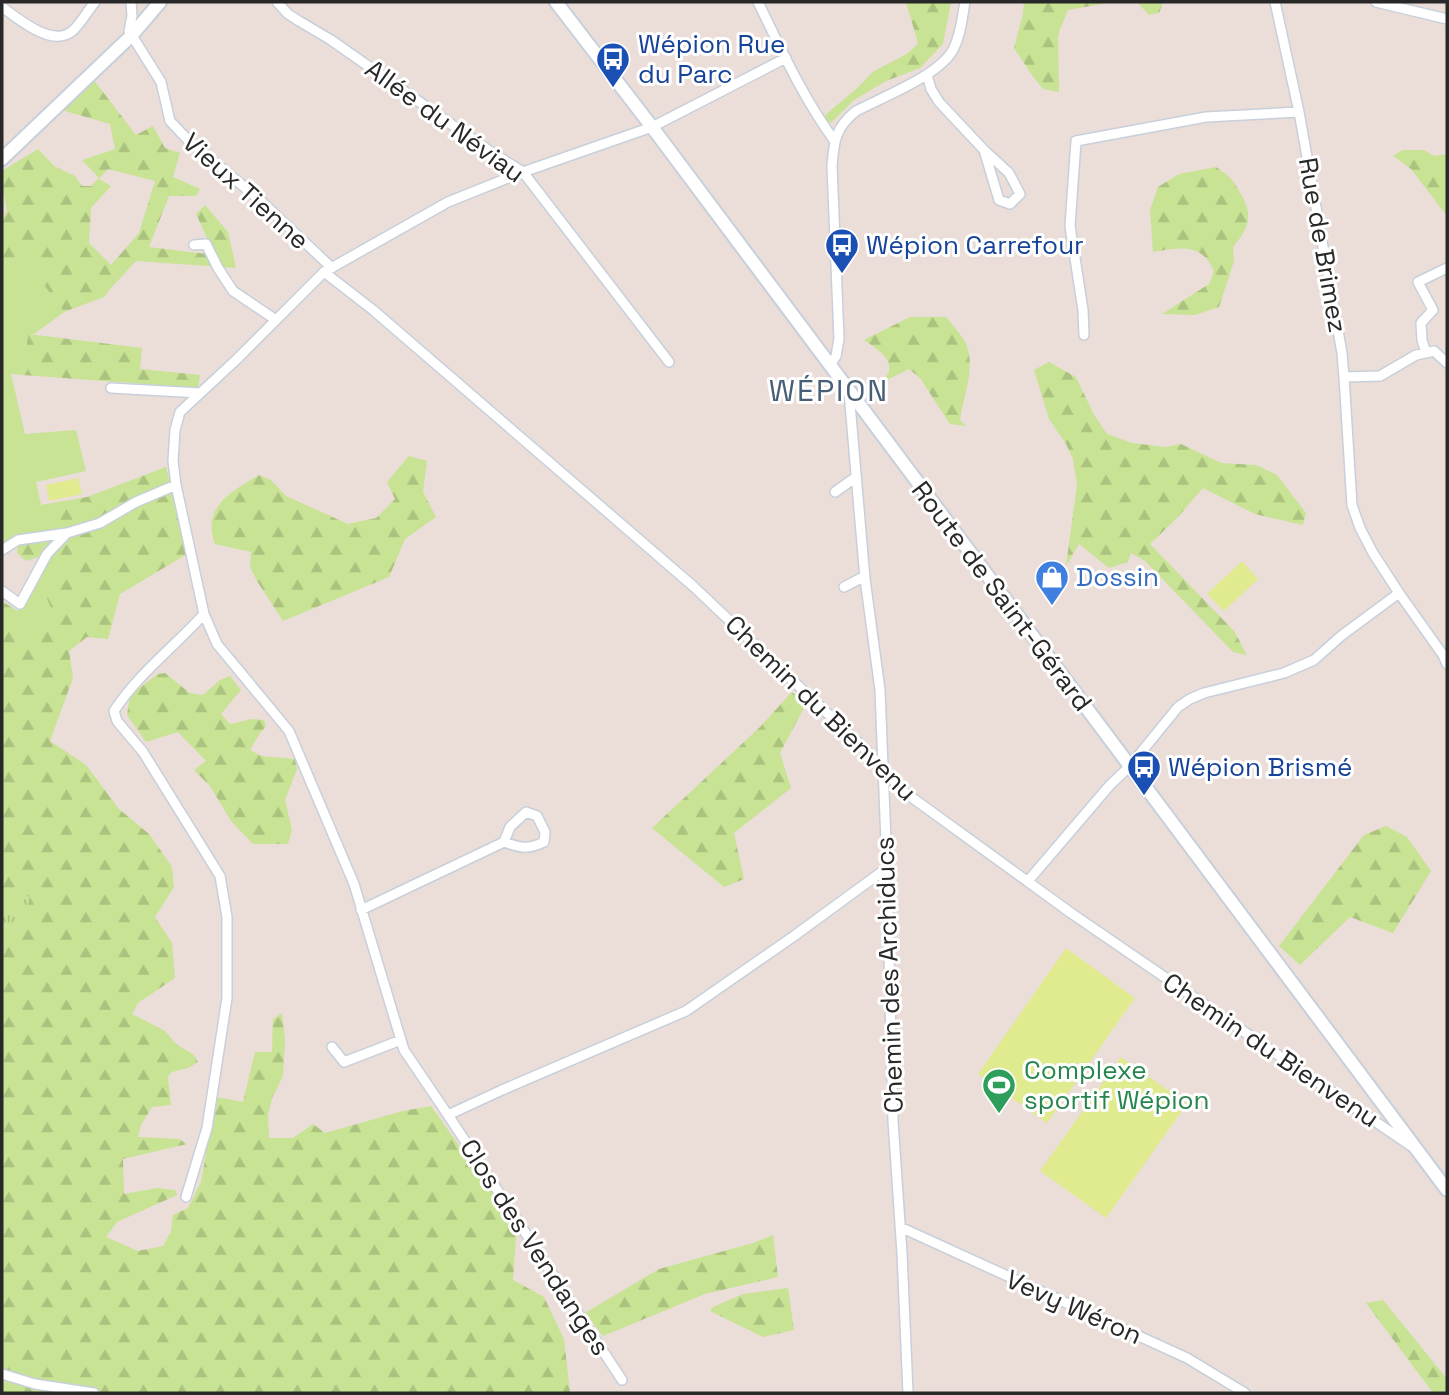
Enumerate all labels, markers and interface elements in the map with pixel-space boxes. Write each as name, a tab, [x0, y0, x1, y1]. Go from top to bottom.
place label: Wépion Rue du Parc	[638, 27, 785, 91]
bus stop icon: Wépion Rue du Parc	[594, 40, 632, 89]
street label: Allée du Néviau	[359, 52, 531, 190]
street label: Vieux Tienne	[175, 125, 317, 257]
street label: Rue de Brimez	[1291, 155, 1355, 335]
bus stop icon: Wépion Carrefour	[823, 226, 861, 275]
place label: Wépion Carrefour	[866, 228, 1084, 262]
district label: WÉPION	[769, 371, 889, 410]
street label: Route de Saint-Gérard	[904, 474, 1100, 718]
shop icon: Dossin	[1033, 558, 1071, 607]
place label: Dossin	[1076, 560, 1159, 594]
street label: Chemin du Bienvenu	[718, 608, 924, 808]
bus stop icon: Wépion Brismé	[1125, 748, 1163, 797]
place label: Wépion Brismé	[1168, 750, 1352, 784]
street label: Chemin des Archiducs	[867, 836, 911, 1114]
street label: Chemin du Bienvenu	[1156, 965, 1386, 1135]
place label: Complexe sportif Wépion	[1024, 1053, 1210, 1117]
sports icon: Complexe sportif Wépion	[980, 1066, 1018, 1115]
street label: Clos des Vendanges	[452, 1132, 618, 1362]
street label: Vevy Wéron	[1001, 1262, 1147, 1352]

